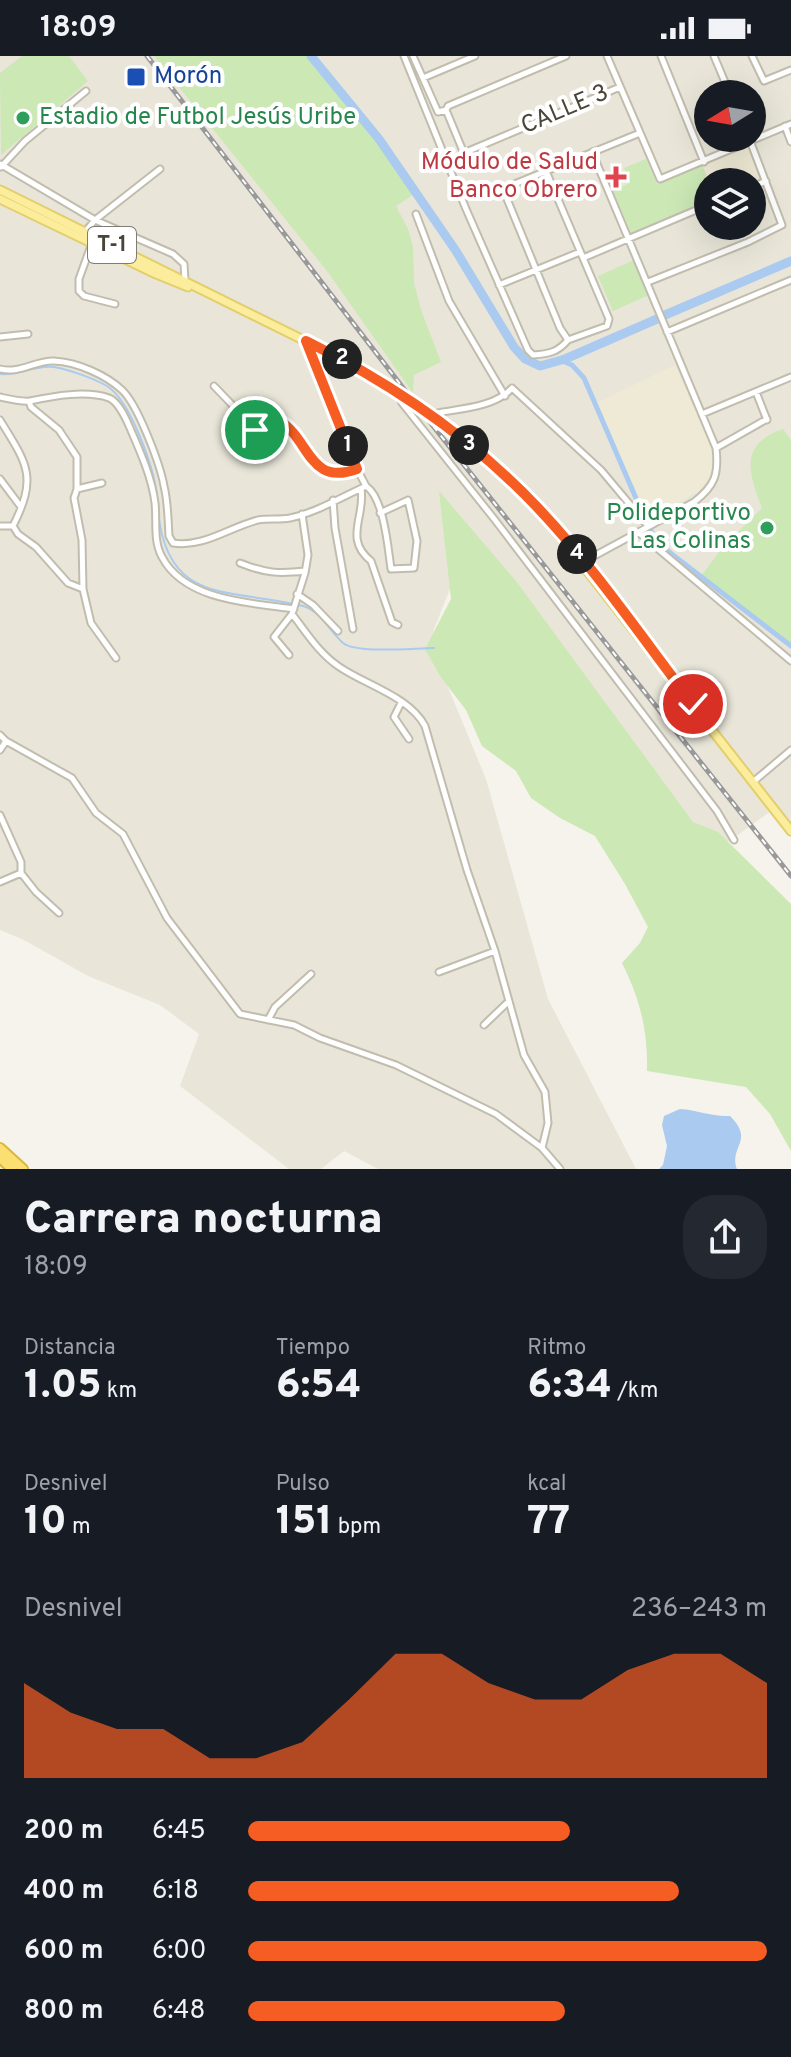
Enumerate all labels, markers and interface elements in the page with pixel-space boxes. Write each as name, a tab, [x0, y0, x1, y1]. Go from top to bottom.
text: 18:09	[40, 10, 116, 47]
place label: Morón	[154, 62, 222, 92]
marker: Morón	[125, 66, 147, 88]
street label: CALLE 3	[517, 78, 613, 142]
north arrow	[694, 80, 766, 152]
map controls	[694, 80, 766, 240]
place label: Estadio de Futbol Jesús Uribe	[39, 103, 356, 133]
marker: Estadio de Futbol Jesús Uribe	[14, 109, 32, 127]
place label: Módulo de Salud Banco Obrero	[421, 148, 598, 206]
marker: Módulo de Salud Banco Obrero	[605, 166, 627, 188]
button: layers	[694, 168, 766, 240]
road number: T-1	[88, 227, 136, 263]
pin: 2	[322, 339, 362, 379]
text: 2	[335, 345, 349, 372]
pin	[221, 396, 289, 464]
icon: arrive	[233, 408, 277, 452]
pin: 3	[449, 425, 489, 465]
pin: 1	[328, 426, 368, 466]
text: 3	[462, 431, 476, 458]
text: 1	[344, 432, 352, 459]
place label: Polideportivo Las Colinas	[606, 499, 751, 557]
marker: Polideportivo Las Colinas	[758, 519, 776, 537]
pin: 4	[557, 534, 597, 574]
text: 4	[570, 540, 584, 567]
pin	[659, 670, 727, 738]
icon: check	[671, 682, 715, 726]
text: Carrera nocturna	[24, 1193, 383, 1249]
button: share	[683, 1195, 767, 1279]
text: 18:09	[24, 1251, 88, 1284]
text: Distancia	[24, 1335, 116, 1362]
text: Tiempo	[276, 1335, 350, 1362]
text: Ritmo	[527, 1335, 586, 1362]
text: 1.05	[24, 1362, 101, 1412]
text: 6:54	[276, 1362, 362, 1412]
text: 6:34	[527, 1362, 612, 1412]
text: km	[101, 1378, 137, 1405]
text: /km	[612, 1378, 658, 1405]
text: Desnivel	[24, 1471, 107, 1498]
text: Pulso	[276, 1471, 330, 1498]
text: kcal	[527, 1471, 566, 1498]
text: 10	[24, 1498, 67, 1548]
text: 151	[276, 1498, 333, 1548]
text: 77	[527, 1498, 570, 1548]
text: m	[67, 1514, 91, 1541]
text: bpm	[333, 1514, 381, 1541]
text: Desnivel	[24, 1593, 123, 1626]
text: 236–243 m	[631, 1593, 767, 1626]
text: 200 m	[24, 1815, 103, 1848]
text: 6:45	[152, 1815, 206, 1848]
text: 400 m	[24, 1875, 104, 1908]
text: 6:18	[152, 1875, 199, 1908]
text: 600 m	[24, 1935, 104, 1968]
text: 6:00	[152, 1935, 207, 1968]
text: 800 m	[24, 1995, 104, 2028]
text: 6:48	[152, 1995, 205, 2028]

